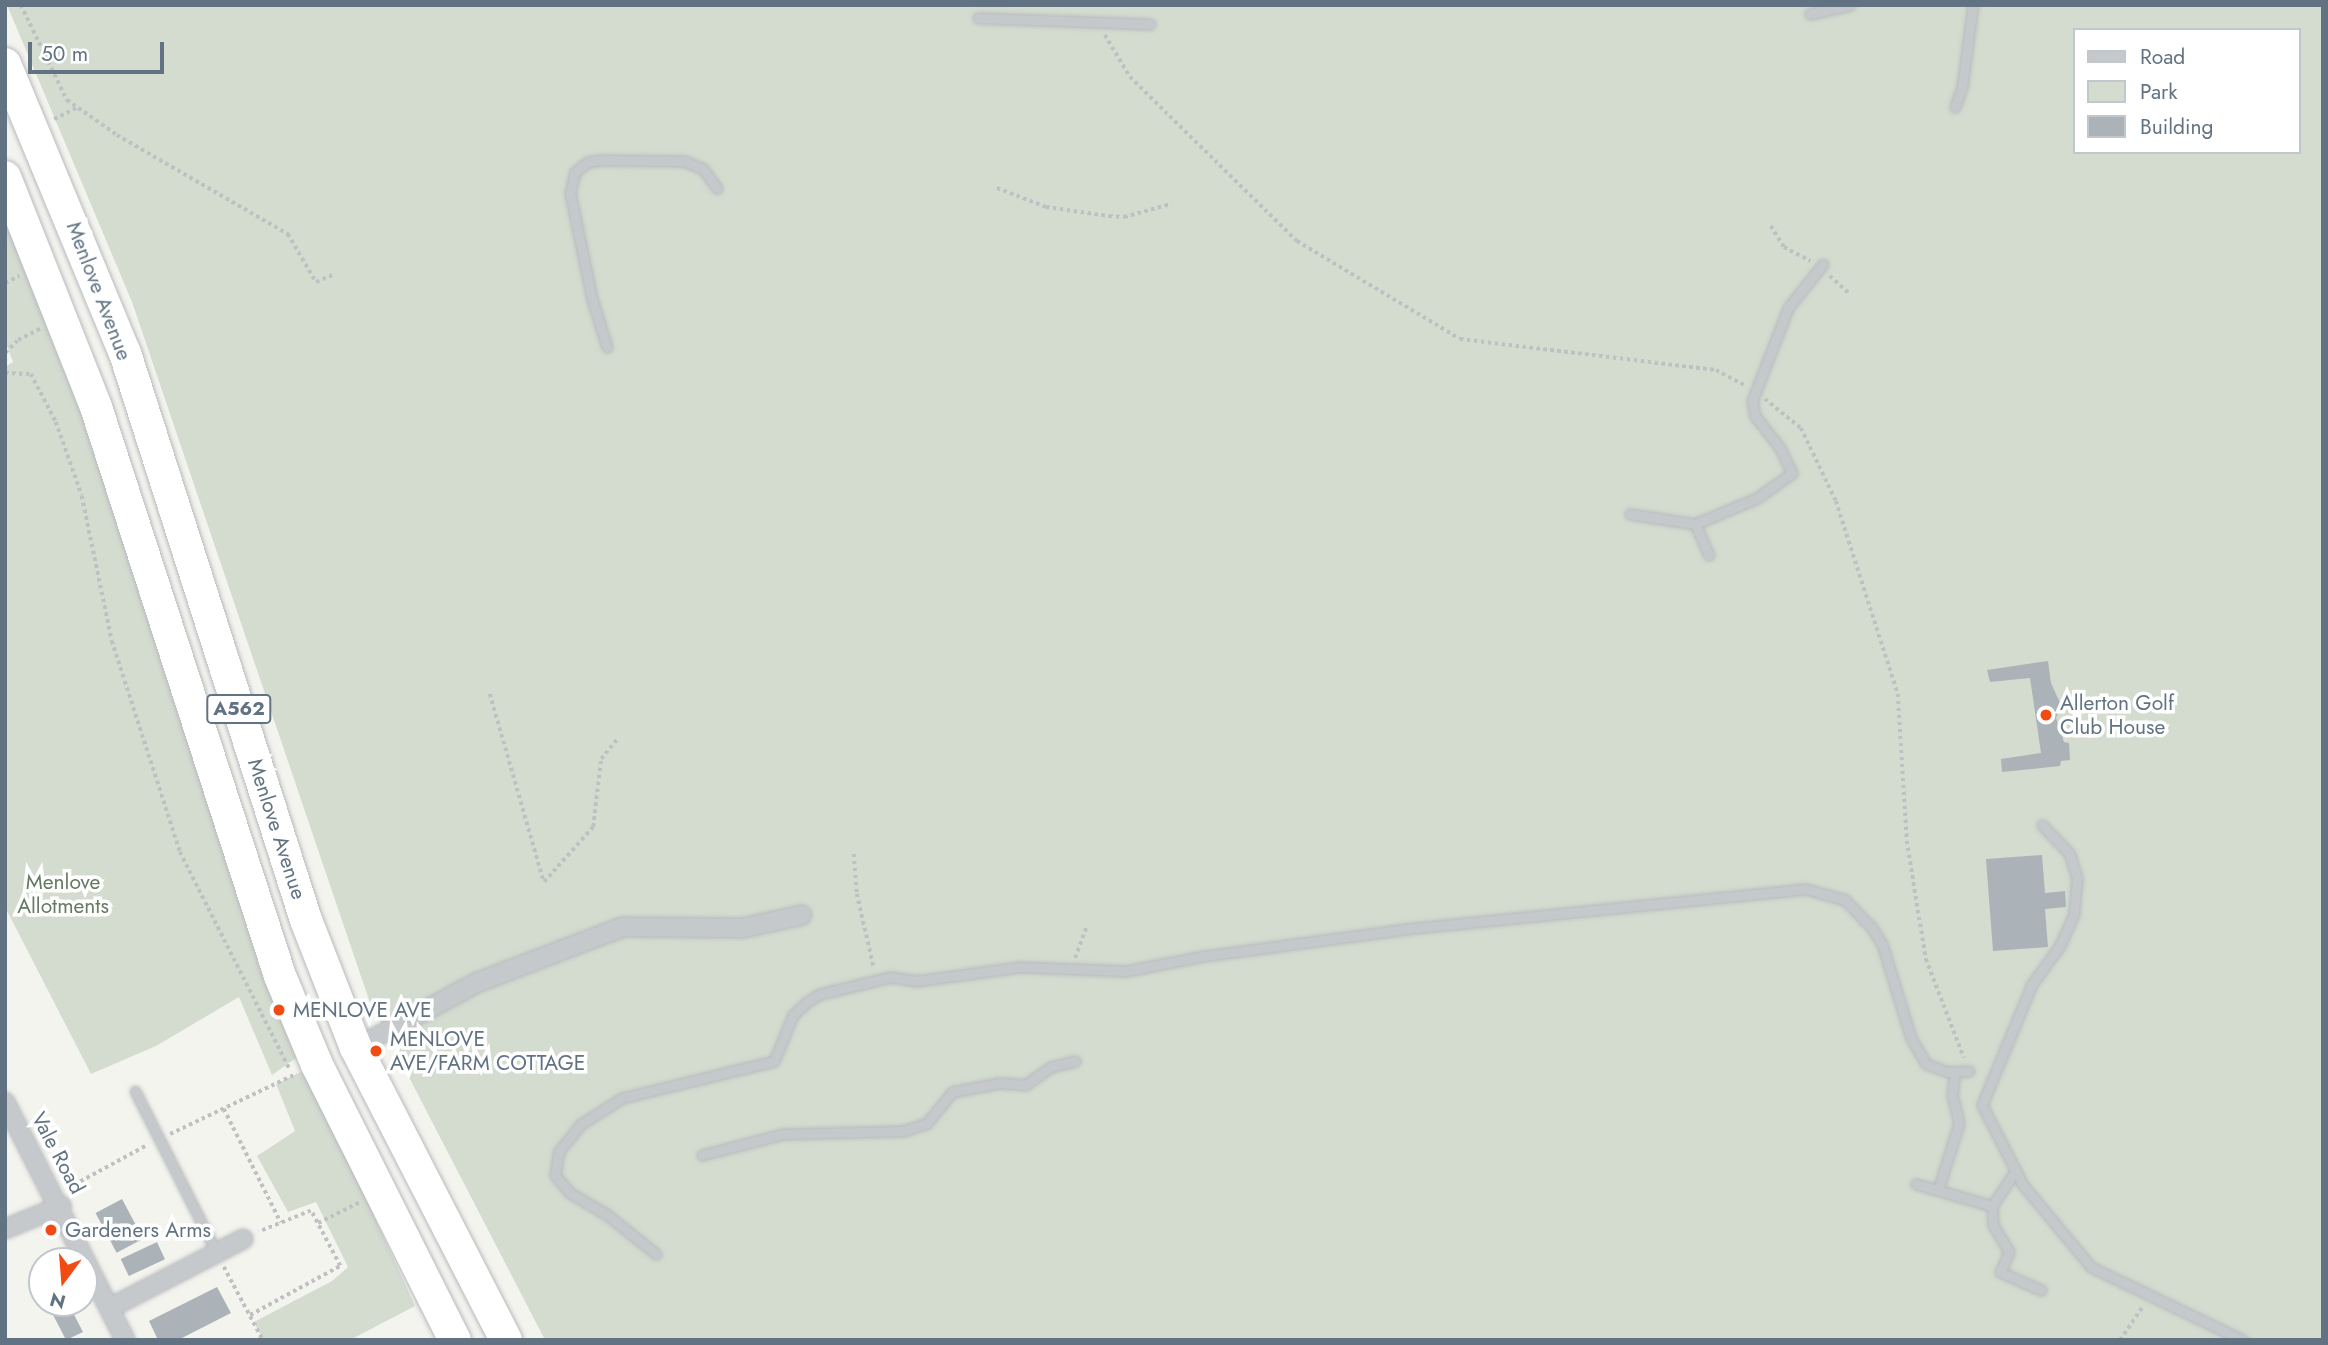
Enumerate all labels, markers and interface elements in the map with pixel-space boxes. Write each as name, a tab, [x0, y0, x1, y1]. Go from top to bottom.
scale bar	[32, 28, 168, 72]
legend	[2072, 28, 2300, 154]
text: 50 m	[41, 39, 88, 69]
text: Road	[2140, 42, 2185, 72]
text: Park	[2140, 77, 2177, 107]
text: Building	[2140, 112, 2213, 142]
street label: Menlove Avenue	[61, 218, 137, 364]
place label: Allerton Golf Club House	[2060, 690, 2174, 740]
road number: A562	[206, 694, 272, 724]
marker: Allerton Golf Club House	[2038, 707, 2054, 723]
street label: Menlove Avenue	[242, 756, 312, 902]
park label: Menlove Allotments	[17, 869, 109, 919]
place label: MENLOVE AVE	[293, 997, 431, 1023]
marker: MENLOVE AVE	[271, 1002, 287, 1018]
place label: MENLOVE AVE/FARM COTTAGE	[390, 1026, 585, 1076]
marker: MENLOVE AVE/FARM COTTAGE	[368, 1043, 384, 1059]
street label: Vale Road	[26, 1108, 90, 1198]
place label: Gardeners Arms	[65, 1217, 211, 1243]
marker: Gardeners Arms	[43, 1222, 59, 1238]
north arrow	[28, 1247, 98, 1317]
text: N	[47, 1286, 69, 1316]

